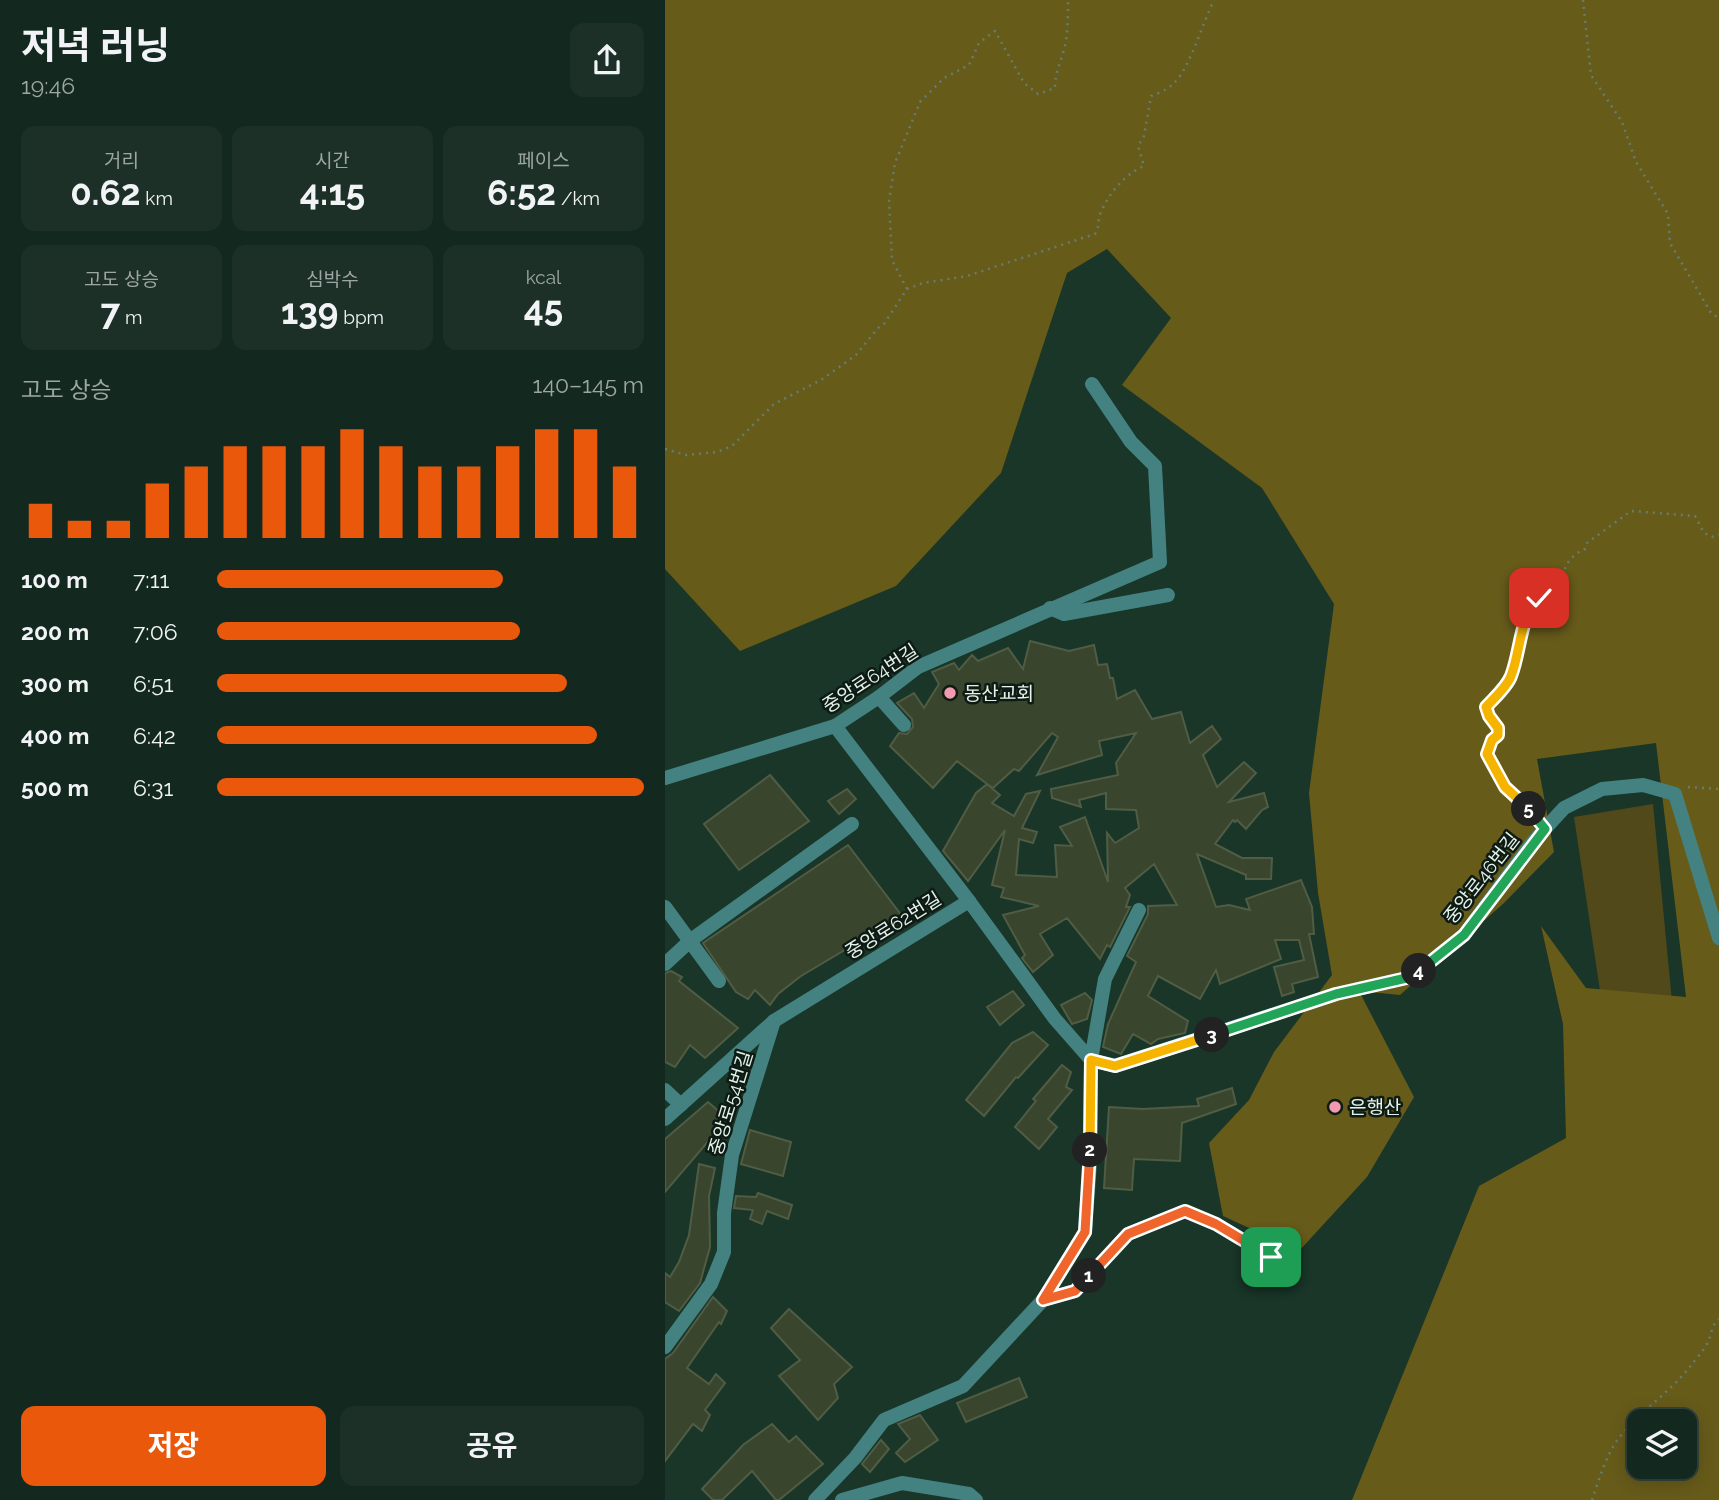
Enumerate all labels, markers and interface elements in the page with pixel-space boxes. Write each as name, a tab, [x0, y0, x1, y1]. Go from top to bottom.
text: 저녁 러닝	[21, 23, 170, 68]
button: share	[570, 23, 644, 97]
text: 19:46	[21, 72, 75, 99]
text: 거리	[104, 149, 139, 171]
text: 시간	[315, 149, 350, 171]
text: 페이스	[517, 149, 570, 171]
text: 0.62	[70, 172, 140, 213]
text: 4:15	[300, 172, 365, 213]
text: 6:52	[487, 172, 556, 213]
text: km	[140, 187, 173, 209]
text: /km	[556, 187, 600, 209]
text: kcal	[526, 266, 561, 288]
text: 고도 상승	[84, 268, 159, 290]
text: 심박수	[306, 268, 359, 290]
text: 45	[524, 288, 563, 329]
text: 7	[101, 291, 120, 332]
text: 139	[281, 291, 338, 332]
text: m	[120, 306, 142, 328]
text: bpm	[338, 306, 384, 328]
text: 140–145 m	[533, 371, 644, 398]
text: 고도 상승	[21, 376, 112, 403]
text: 100 m	[21, 566, 88, 593]
text: 7:11	[133, 566, 169, 593]
pin	[1509, 568, 1569, 628]
icon: check	[1520, 579, 1558, 617]
text: 200 m	[21, 618, 89, 645]
text: 7:06	[133, 618, 178, 645]
street label: 중앙로64번길	[818, 639, 922, 717]
text: 300 m	[21, 670, 89, 697]
text: 6:51	[133, 670, 174, 697]
place label: 동산교회	[964, 682, 1034, 704]
marker: 동산교회	[942, 685, 958, 701]
text: 400 m	[21, 722, 89, 749]
text: 6:42	[133, 722, 176, 749]
text: 500 m	[21, 774, 89, 801]
text: 6:31	[133, 774, 173, 801]
pin: 5	[1511, 792, 1547, 826]
text: 5	[1523, 797, 1534, 819]
street label: 중앙로46번길	[1439, 828, 1523, 928]
street label: 중앙로62번길	[841, 887, 945, 963]
pin: 4	[1401, 954, 1437, 988]
text: 4	[1413, 959, 1424, 981]
pin: 3	[1195, 1018, 1229, 1052]
text: 3	[1206, 1023, 1217, 1045]
street label: 중앙로54번길	[704, 1048, 756, 1158]
place label: 은행산	[1349, 1096, 1401, 1118]
marker: 은행산	[1327, 1099, 1343, 1115]
pin: 2	[1073, 1132, 1107, 1168]
text: 2	[1084, 1138, 1095, 1160]
pin	[1241, 1227, 1301, 1287]
icon: arrive	[1252, 1238, 1290, 1276]
pin: 1	[1071, 1258, 1107, 1294]
text: 1	[1084, 1264, 1093, 1286]
button: 저장	[21, 1406, 326, 1486]
button: 공유	[340, 1406, 644, 1486]
map controls	[1627, 1409, 1697, 1479]
button: layers	[1627, 1409, 1697, 1479]

